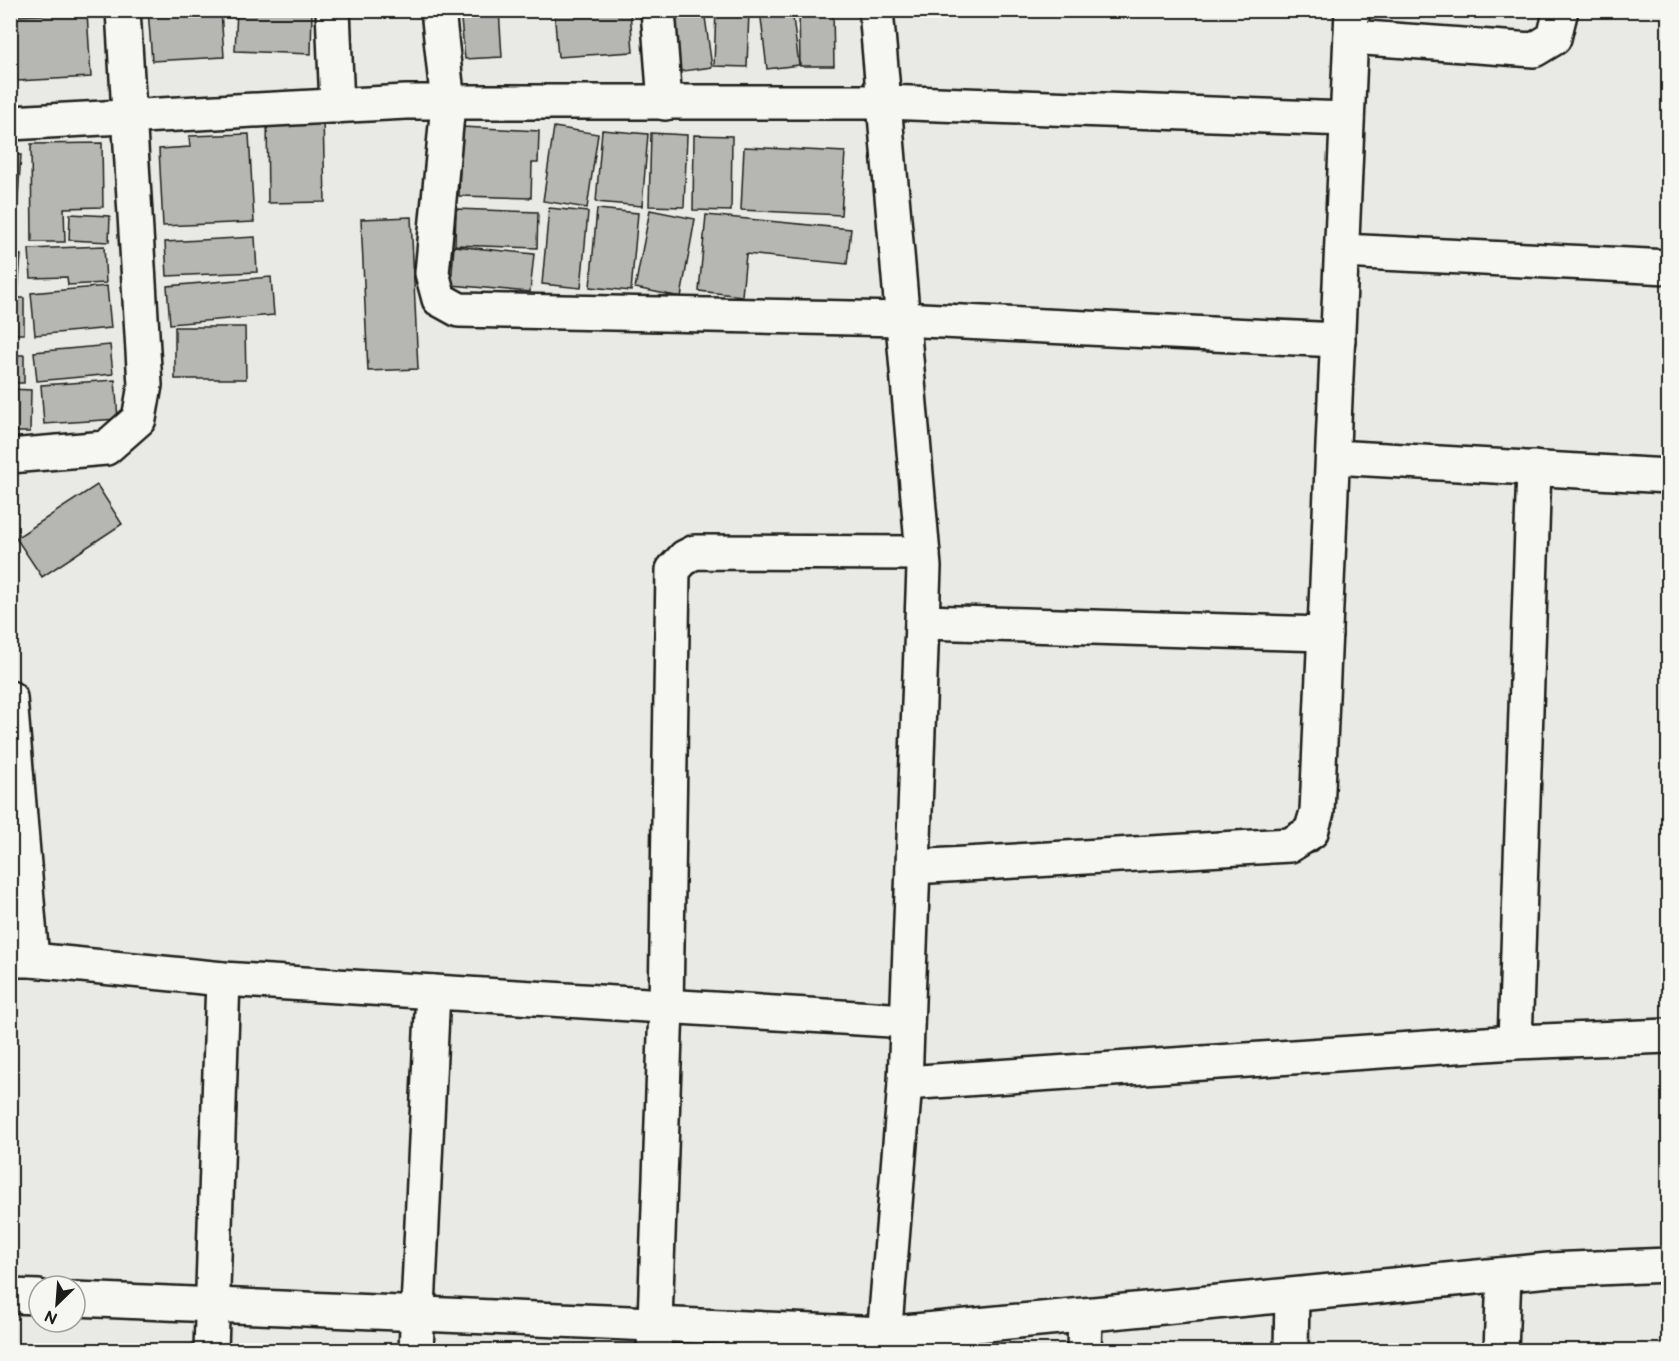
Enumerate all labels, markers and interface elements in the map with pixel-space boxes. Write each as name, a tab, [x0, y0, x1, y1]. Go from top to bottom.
north arrow	[27, 1274, 87, 1334]
text: N	[42, 1305, 61, 1327]

